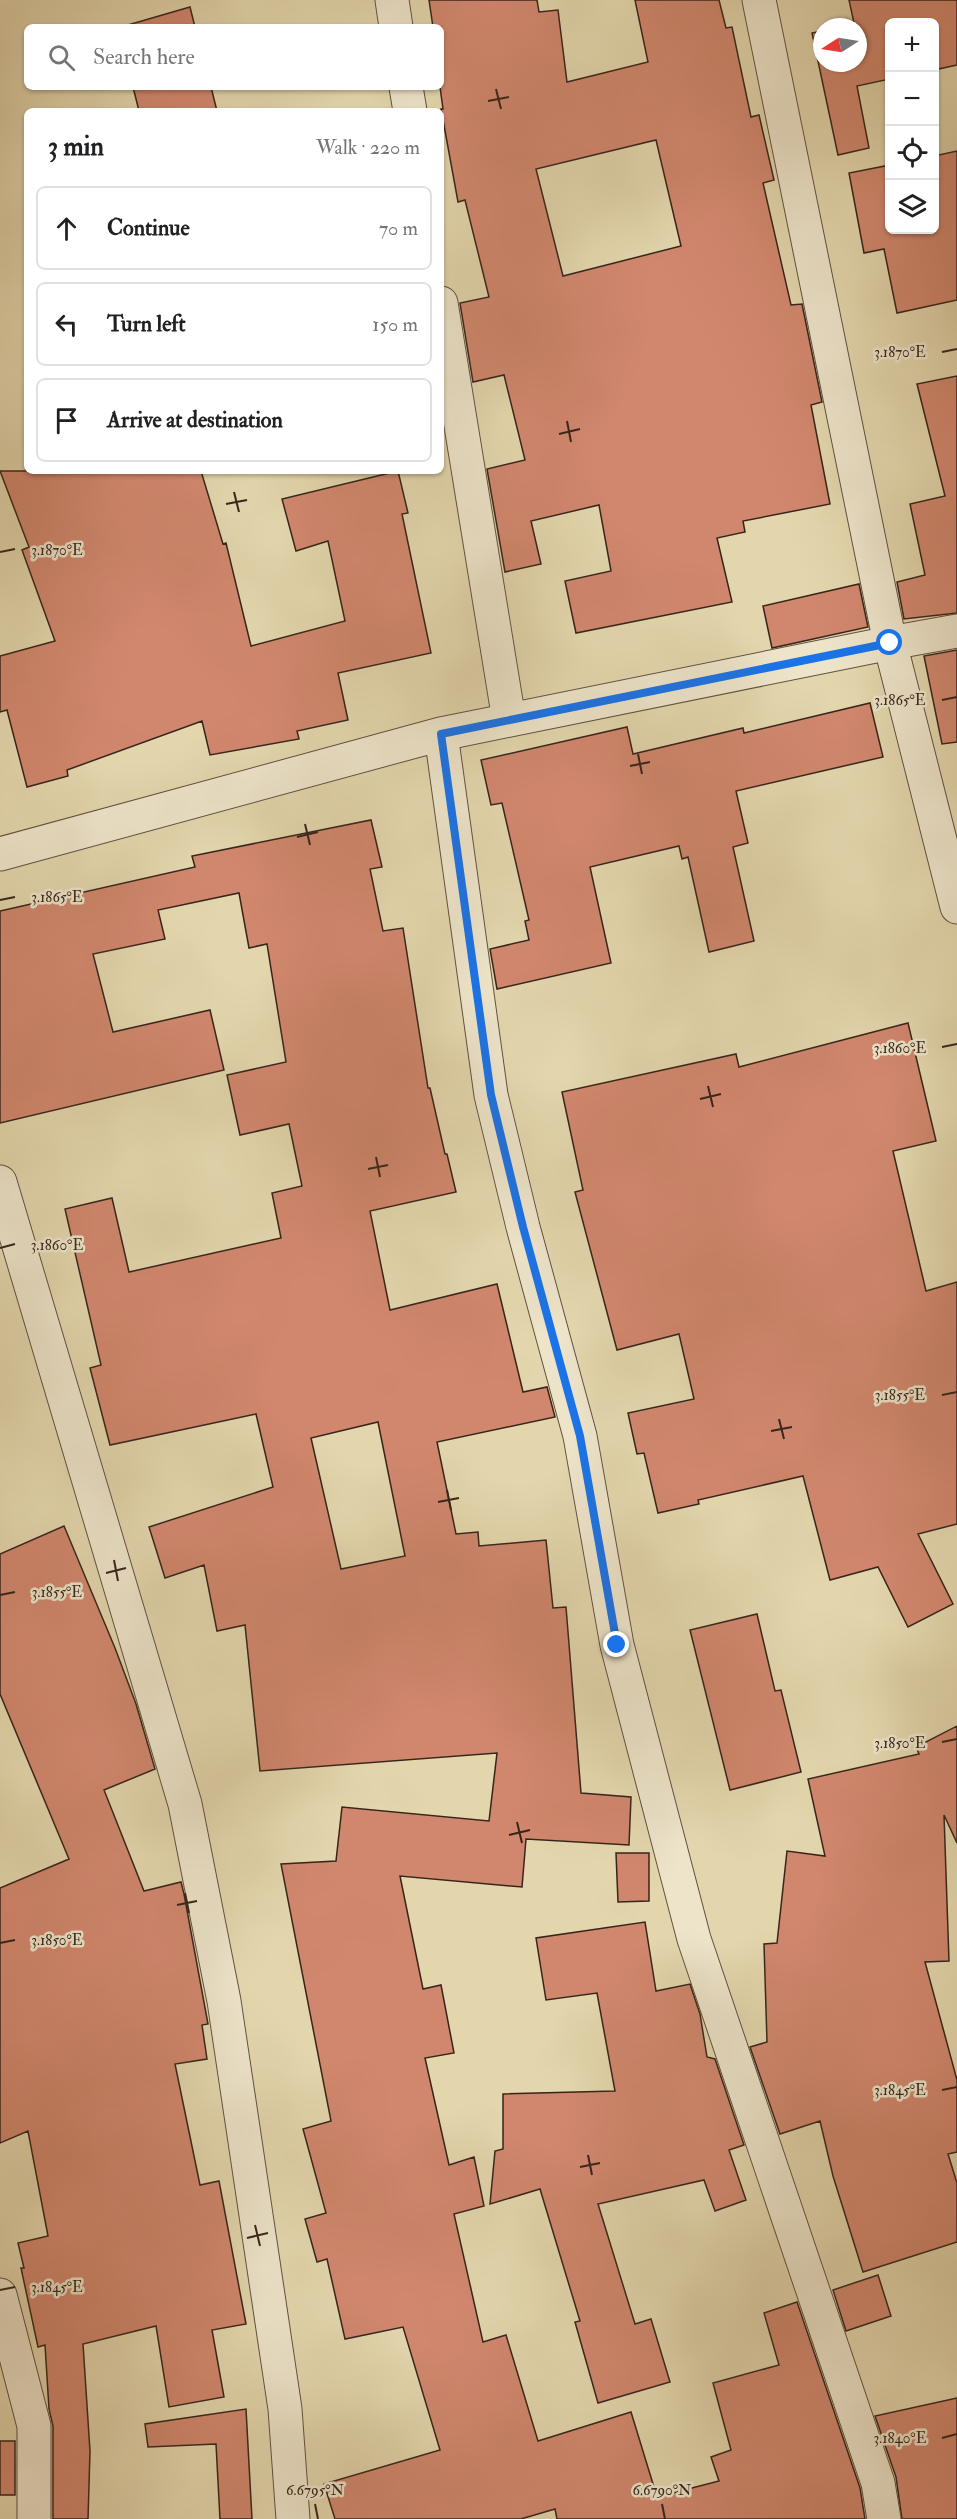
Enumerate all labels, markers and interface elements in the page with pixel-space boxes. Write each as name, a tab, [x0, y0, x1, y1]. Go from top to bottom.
north arrow	[813, 18, 867, 72]
map controls	[885, 18, 939, 234]
button: +	[885, 18, 939, 72]
search box	[24, 24, 444, 90]
icon: search	[45, 41, 78, 74]
text: Search here	[93, 43, 195, 71]
button: −	[885, 72, 939, 126]
button: locate	[885, 126, 939, 180]
text: 3 min	[48, 131, 104, 163]
text: Walk · 220 m	[316, 135, 420, 160]
button: layers	[885, 180, 939, 234]
icon: ahead	[50, 212, 83, 245]
text: Continue	[107, 214, 190, 242]
text: 70 m	[379, 216, 418, 241]
icon: left	[50, 308, 83, 341]
text: Turn left	[107, 310, 186, 338]
text: 150 m	[372, 312, 418, 337]
text: 3.1870°E	[874, 343, 926, 362]
icon: arrive	[50, 404, 83, 437]
text: Arrive at destination	[107, 406, 283, 434]
text: 3.1870°E	[31, 541, 83, 560]
route start	[876, 629, 902, 655]
text: 3.1865°E	[874, 691, 926, 710]
text: 3.1865°E	[31, 888, 83, 907]
text: 3.1860°E	[874, 1039, 926, 1058]
text: 3.1860°E	[31, 1236, 83, 1255]
text: 3.1855°E	[875, 1386, 925, 1405]
text: 3.1855°E	[32, 1583, 82, 1602]
route end	[603, 1631, 629, 1657]
text: 3.1850°E	[874, 1734, 926, 1753]
text: 3.1850°E	[31, 1931, 83, 1950]
text: 3.1845°E	[874, 2081, 926, 2100]
text: 3.1845°E	[31, 2278, 83, 2297]
text: 3.1840°E	[874, 2429, 927, 2448]
text: 6.6795°N	[286, 2481, 345, 2500]
text: 6.6790°N	[632, 2481, 692, 2500]

